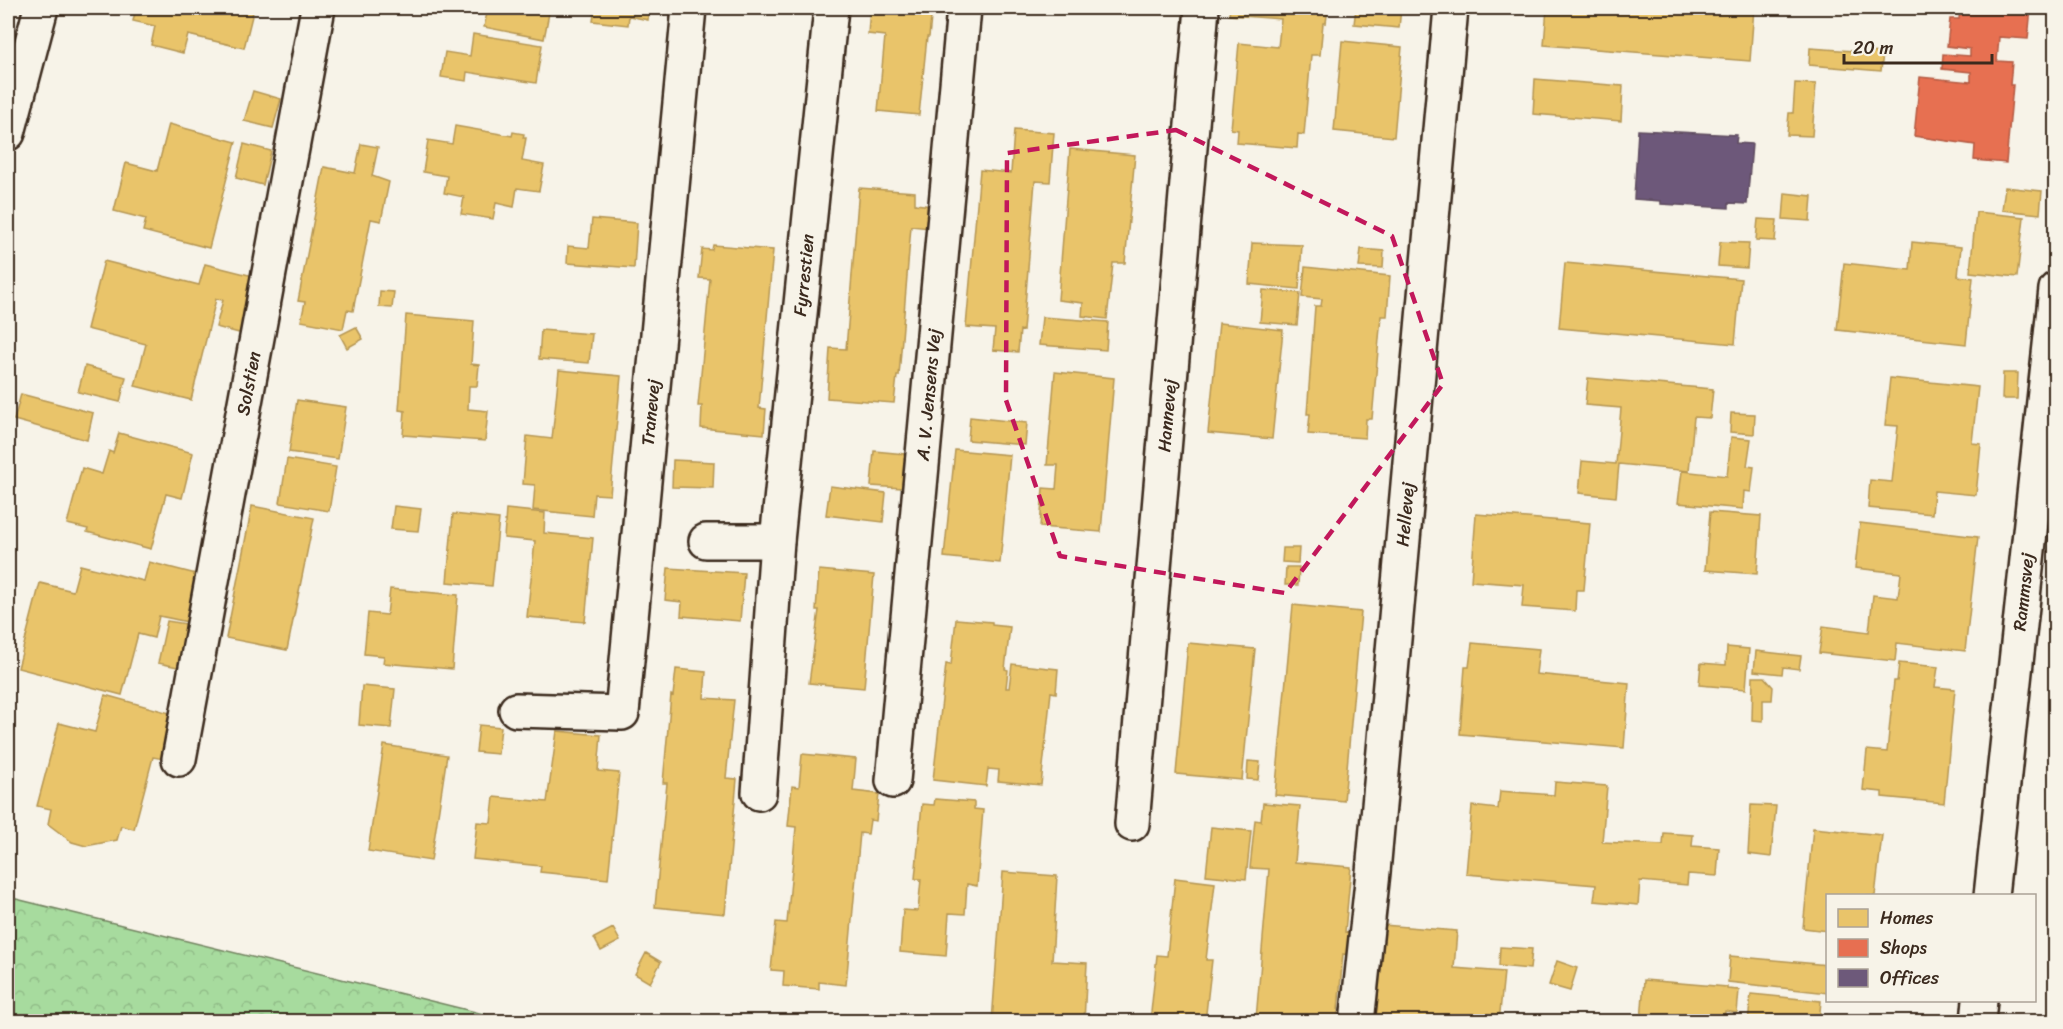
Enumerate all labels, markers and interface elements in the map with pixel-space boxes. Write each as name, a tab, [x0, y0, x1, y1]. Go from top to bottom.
scale bar	[1844, 27, 1992, 65]
text: 20 m	[1853, 32, 1893, 64]
street label: Fyrrestien	[784, 232, 824, 318]
street label: A. V. Jensens Vej	[906, 327, 950, 463]
street label: Solstien	[227, 348, 270, 418]
street label: Hannevej	[1148, 377, 1186, 453]
street label: Tranevej	[631, 378, 670, 447]
street label: Hellevej	[1386, 481, 1424, 548]
street label: Rammsvej	[2003, 551, 2044, 632]
legend	[1826, 894, 2036, 1002]
text: Homes	[1880, 902, 1934, 934]
text: Shops	[1880, 932, 1927, 964]
text: Offices	[1880, 962, 1940, 994]

